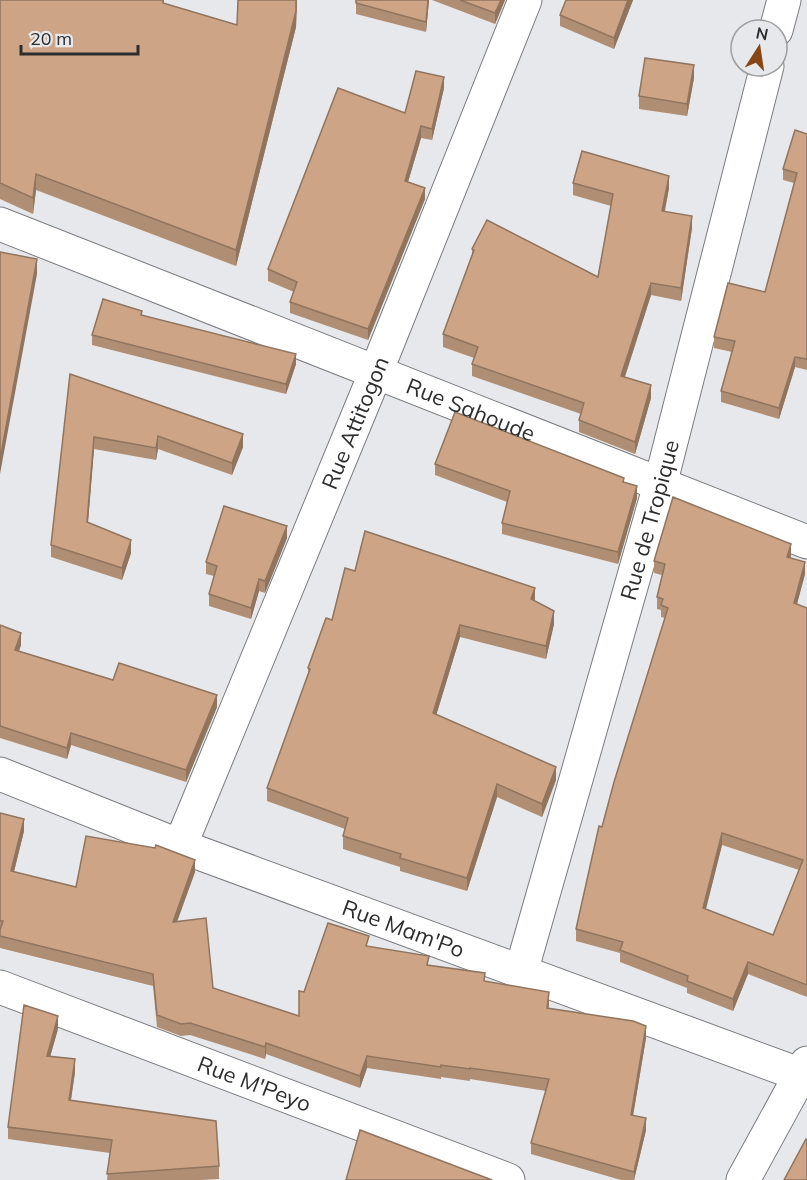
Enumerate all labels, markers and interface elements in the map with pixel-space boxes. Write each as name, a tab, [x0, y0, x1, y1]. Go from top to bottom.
scale bar	[21, 18, 138, 56]
north arrow	[729, 18, 789, 78]
text: N	[754, 22, 770, 44]
text: 20 m	[30, 27, 72, 50]
street label: Rue Attitogon	[315, 352, 395, 493]
street label: Rue Sahoude	[402, 372, 539, 447]
street label: Rue de Tropique	[614, 437, 685, 603]
street label: Rue Mam'Po	[338, 893, 468, 964]
street label: Rue M'Peyo	[194, 1049, 315, 1118]

